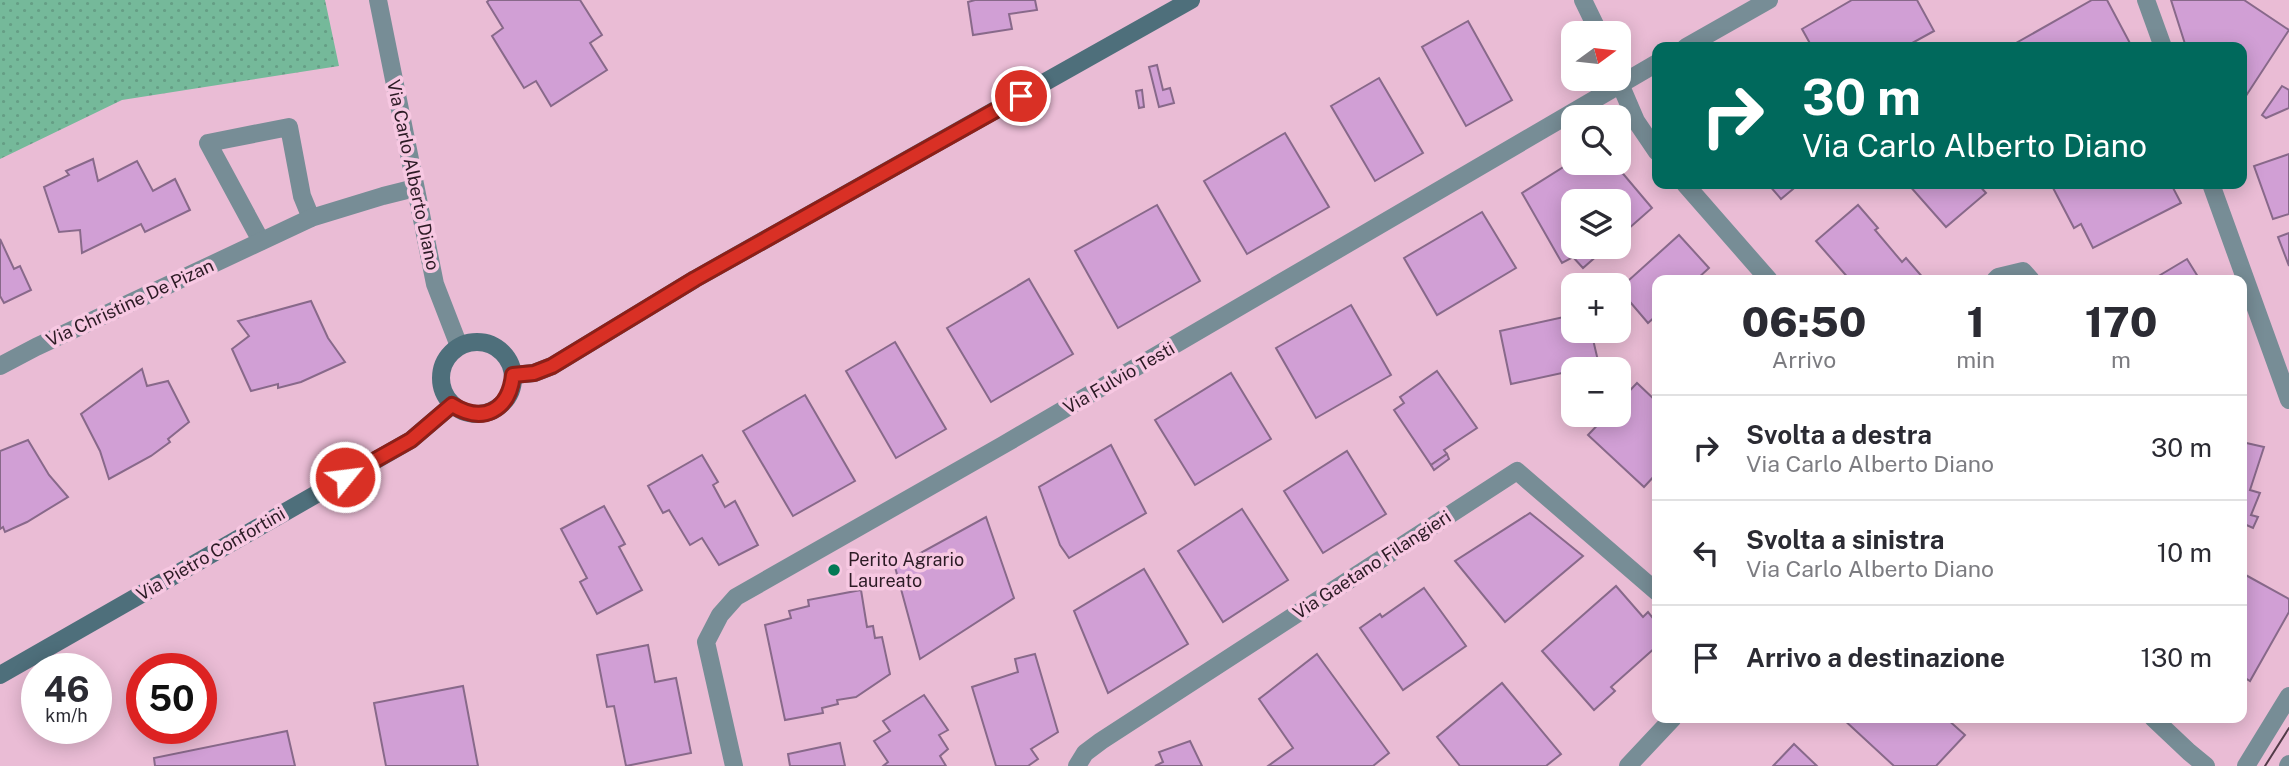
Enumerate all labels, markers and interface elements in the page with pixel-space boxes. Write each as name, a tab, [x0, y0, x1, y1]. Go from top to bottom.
north arrow	[1561, 21, 1631, 91]
map controls	[1561, 21, 1631, 427]
pin	[991, 66, 1051, 126]
text: 30 m	[1802, 68, 1921, 126]
icon: right	[1687, 70, 1778, 161]
icon: arrive	[1002, 77, 1040, 115]
street label: Via Carlo Alberto Diano	[383, 78, 444, 272]
button: search	[1561, 105, 1631, 175]
text: Via Carlo Alberto Diano	[1802, 127, 2147, 164]
button: layers	[1561, 189, 1631, 259]
street label: Via Christine De Pizan	[43, 254, 217, 351]
button: +	[1561, 273, 1631, 343]
text: 06:50	[1742, 297, 1867, 346]
text: 1	[1966, 297, 1985, 346]
text: 170	[2085, 297, 2157, 346]
street label: Via Fulvio Testi	[1059, 337, 1178, 418]
text: Arrivo	[1772, 346, 1836, 373]
text: min	[1956, 346, 1995, 373]
text: m	[2111, 346, 2131, 373]
button: −	[1561, 357, 1631, 427]
text: Svolta a destra	[1746, 419, 1932, 450]
icon: right	[1687, 429, 1725, 467]
text: 30 m	[2151, 432, 2212, 463]
position arrow	[308, 440, 382, 514]
text: Via Carlo Alberto Diano	[1746, 450, 1994, 477]
street label: Via Pietro Confortini	[133, 502, 289, 605]
street label: Via Gaetano Filangieri	[1289, 506, 1455, 623]
text: Svolta a sinistra	[1746, 524, 1944, 555]
icon: left	[1687, 534, 1725, 572]
text: 10 m	[2157, 537, 2212, 568]
place label: Perito Agrario Laureato	[848, 549, 964, 591]
text: Via Carlo Alberto Diano	[1746, 555, 1994, 582]
marker: Perito Agrario Laureato	[826, 562, 842, 578]
icon: arrive	[1687, 639, 1725, 677]
text: Arrivo a destinazione	[1746, 642, 2005, 673]
text: 130 m	[2140, 642, 2212, 673]
speed limit sign: 50	[126, 653, 217, 744]
text: 46	[43, 669, 90, 710]
text: km/h	[45, 705, 88, 726]

